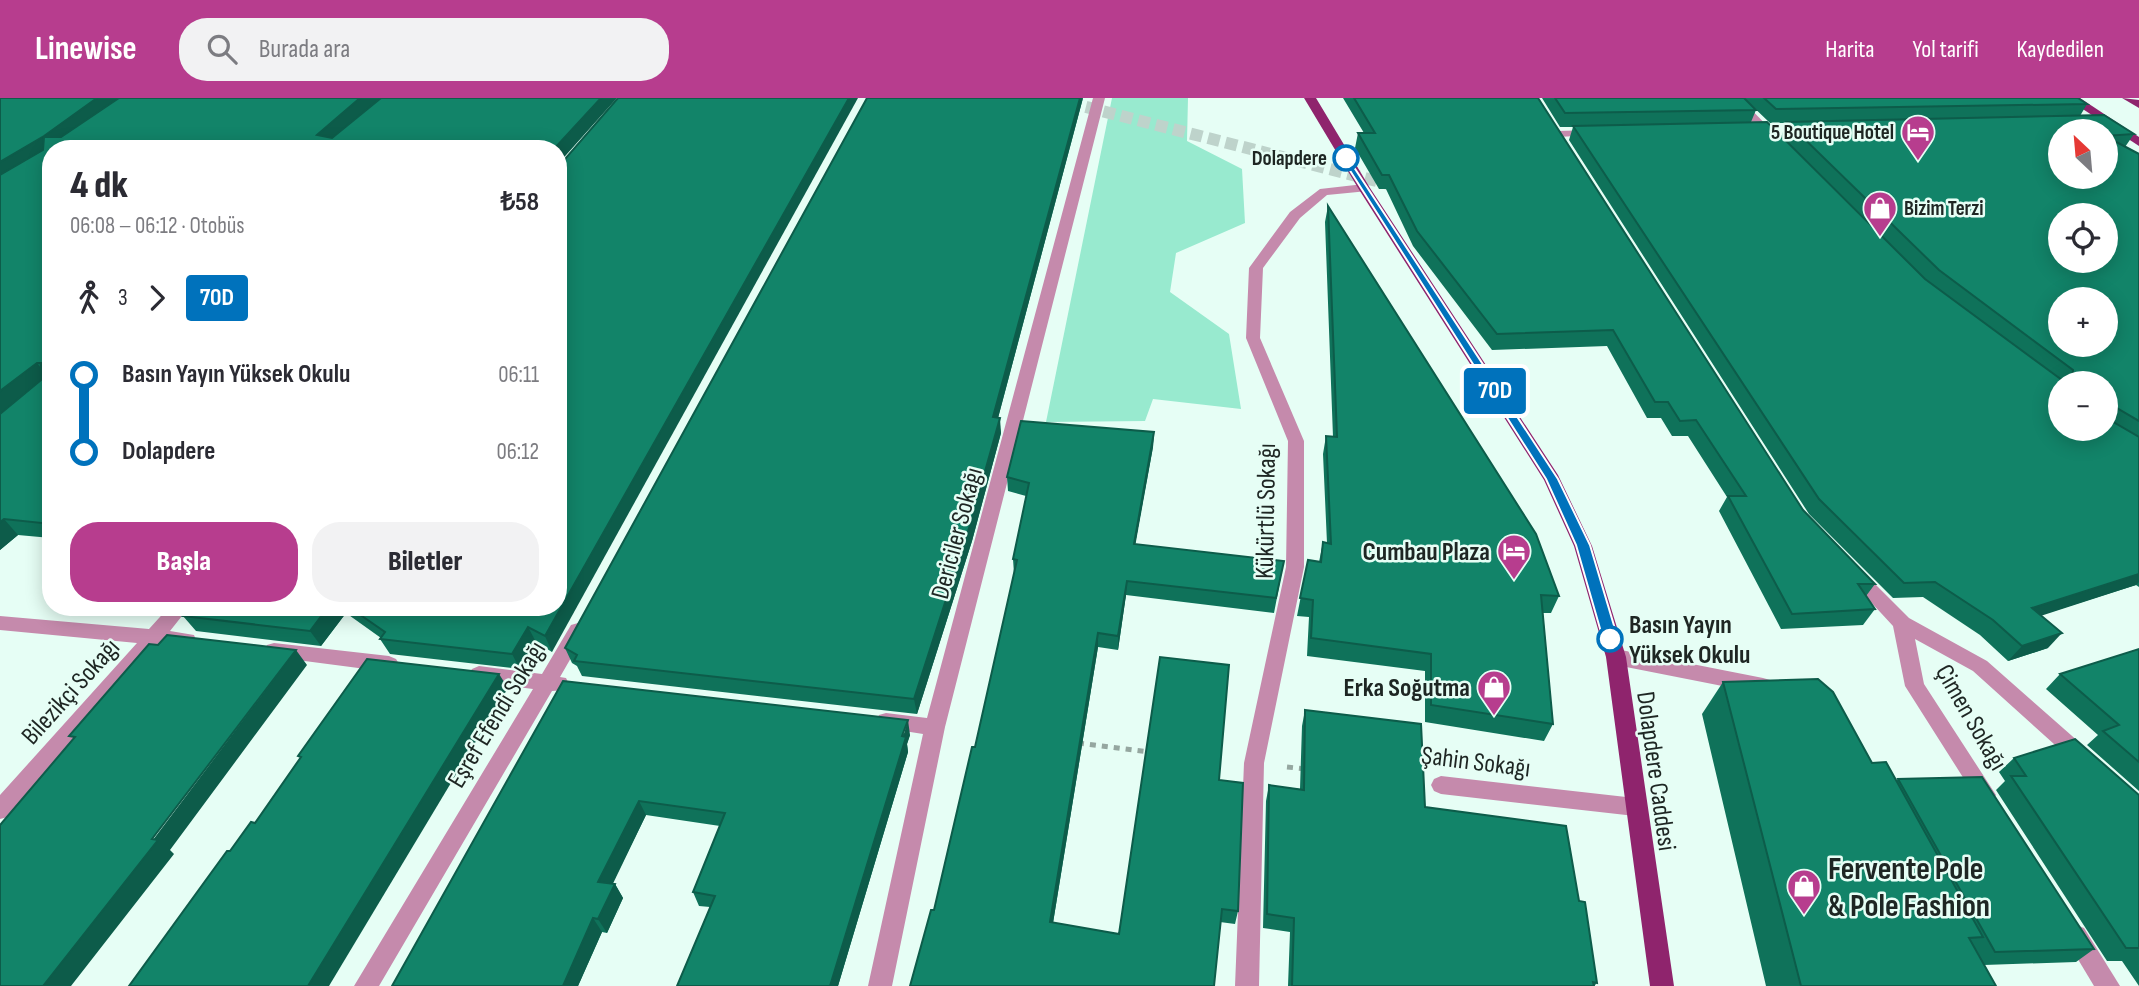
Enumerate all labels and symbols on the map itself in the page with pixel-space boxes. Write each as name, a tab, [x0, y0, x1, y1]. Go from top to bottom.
hotel icon: 5 Boutique Hotel	[1899, 113, 1937, 162]
north arrow	[2048, 119, 2118, 189]
place label: 5 Boutique Hotel	[1771, 120, 1894, 145]
marker: Dolapdere	[1333, 145, 1359, 171]
place label: Dolapdere	[1252, 146, 1327, 171]
shop icon: Bizim Terzi	[1861, 189, 1899, 238]
place label: Bizim Terzi	[1904, 196, 1984, 221]
line badge: 70D	[1455, 368, 1535, 414]
street label: Kükürtlü Sokağı	[1250, 443, 1283, 579]
street label: Dericiler Sokağı	[925, 464, 990, 602]
hotel icon: Cumbau Plaza	[1495, 532, 1533, 581]
place label: Cumbau Plaza	[1363, 537, 1490, 568]
place label: Basın Yayın Yüksek Okulu	[1629, 610, 1750, 671]
marker: Basın Yayın Yüksek Okulu	[1597, 626, 1623, 652]
street label: Bilezikçi Sokağı	[15, 633, 127, 751]
street label: Eşref Efendi Sokağı	[441, 636, 553, 794]
street label: Çimen Sokağı	[1928, 659, 2013, 776]
shop icon: Erka Soğutma	[1475, 668, 1513, 717]
place label: Erka Soğutma	[1343, 673, 1470, 704]
street label: Dolapdere Caddesi	[1629, 690, 1682, 853]
street label: Şahin Sokağı	[1420, 740, 1532, 785]
place label: Fervente Pole & Pole Fashion	[1828, 850, 1990, 926]
shop icon: Fervente Pole & Pole Fashion	[1785, 867, 1823, 916]

